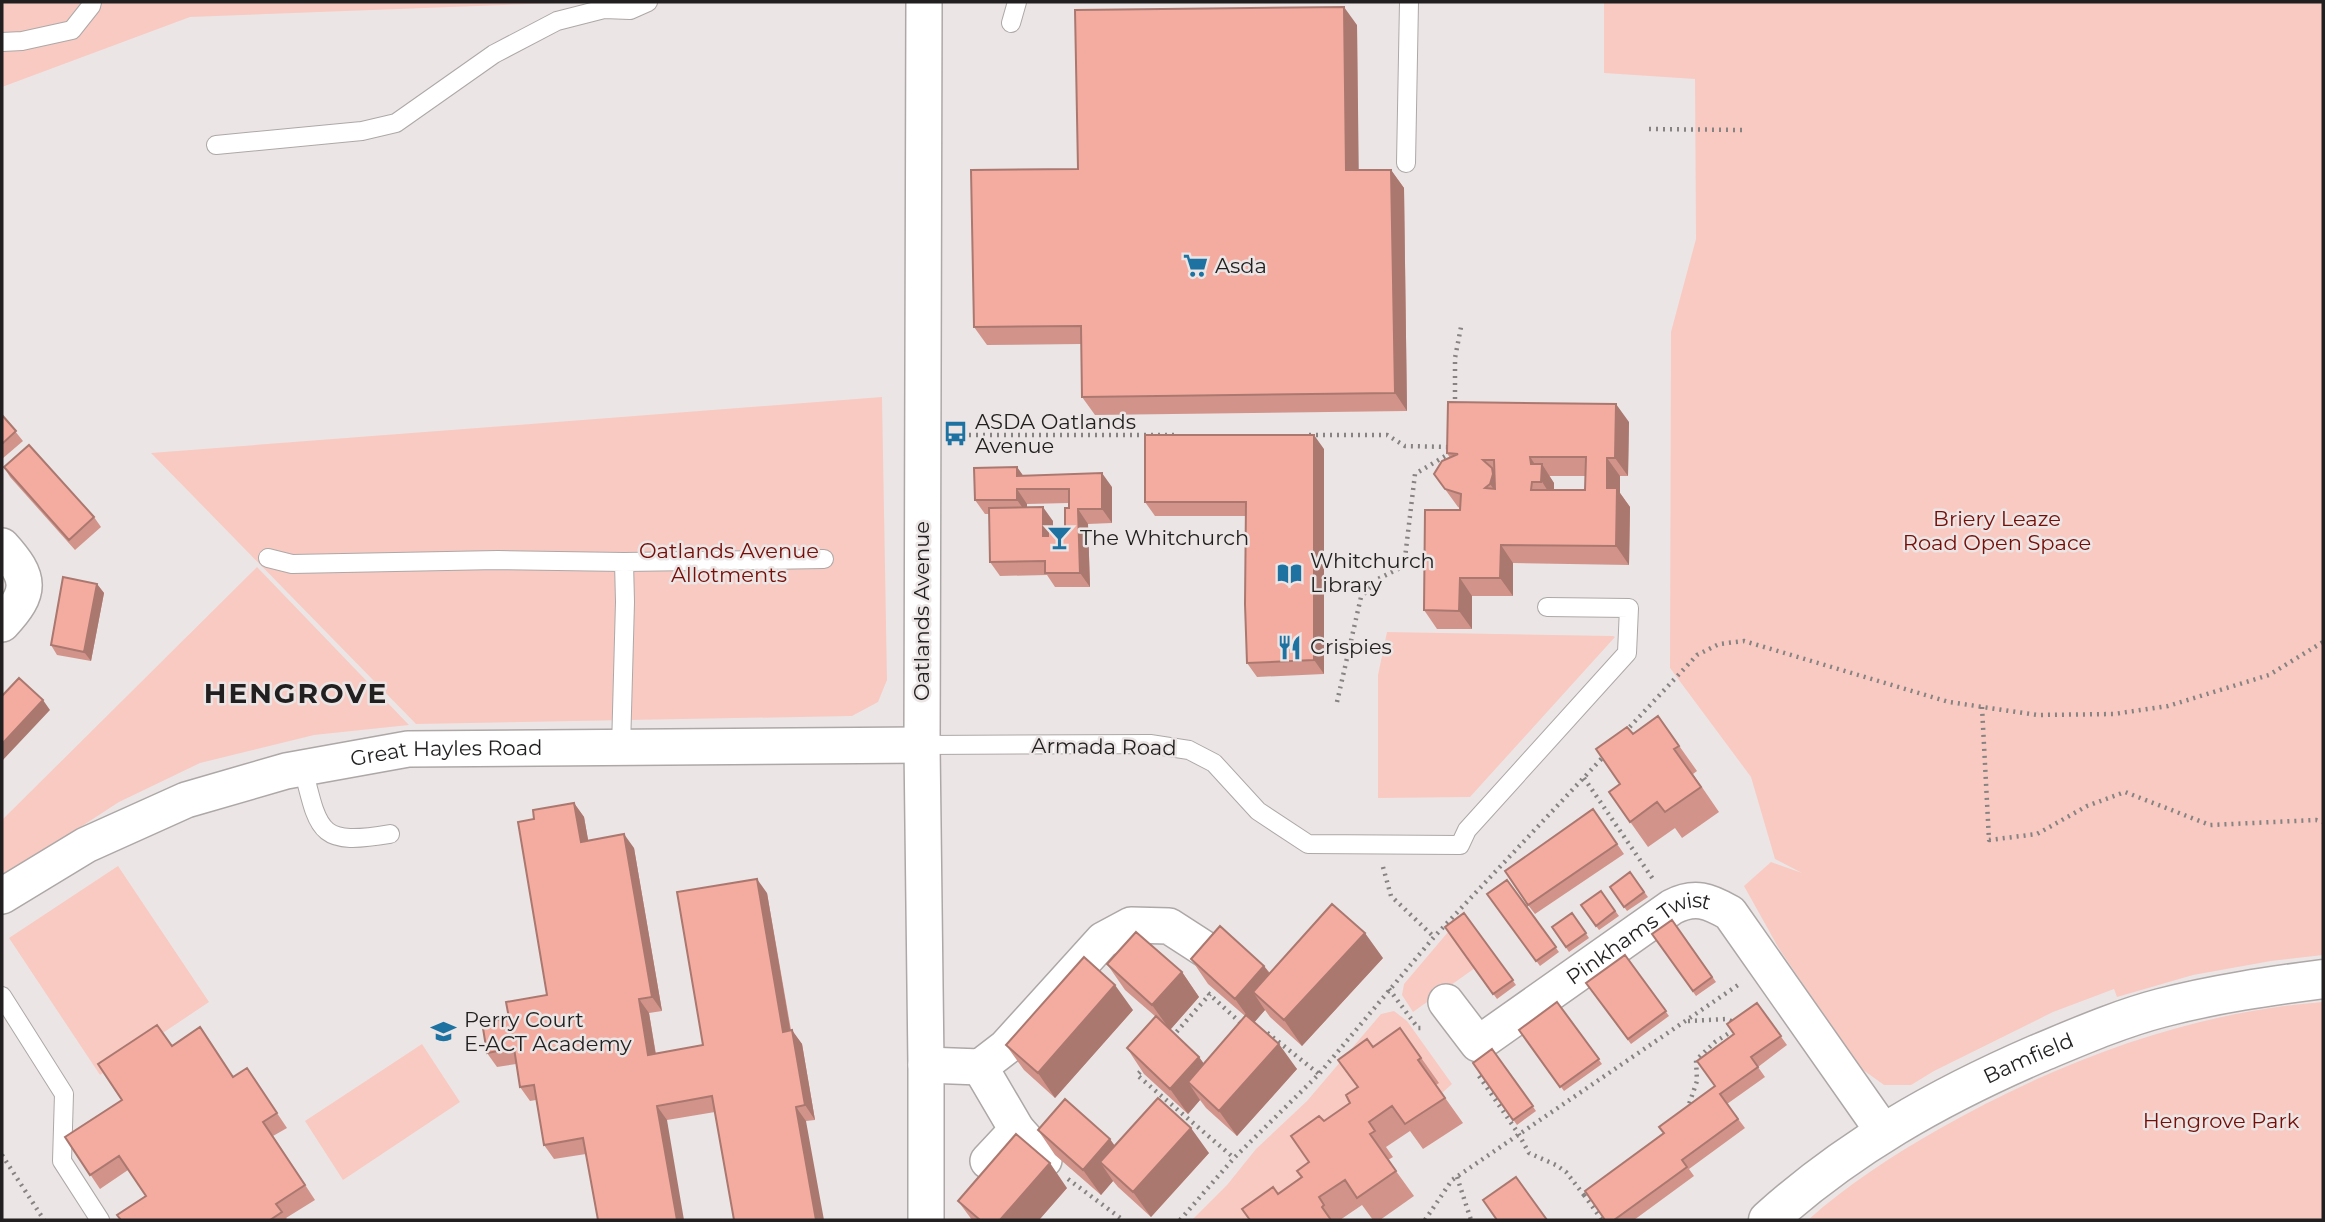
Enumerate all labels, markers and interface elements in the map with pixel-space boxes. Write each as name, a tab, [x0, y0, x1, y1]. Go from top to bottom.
supermarket icon: Asda	[1181, 252, 1209, 280]
place label: Asda	[1215, 253, 1267, 278]
place label: ASDA Oatlands Avenue	[975, 409, 1136, 458]
bus stop icon: ASDA Oatlands Avenue	[941, 420, 969, 448]
park label: Briery Leaze Road Open Space	[1903, 506, 2091, 555]
street label: Oatlands Avenue	[909, 521, 934, 701]
bar icon: The Whitchurch	[1046, 524, 1074, 552]
place label: The Whitchurch	[1080, 525, 1249, 550]
park label: Oatlands Avenue Allotments	[639, 538, 819, 587]
place label: Whitchurch Library	[1310, 548, 1435, 597]
library icon: Whitchurch Library	[1276, 559, 1304, 587]
restaurant icon: Crispies	[1276, 633, 1304, 661]
place label: Crispies	[1310, 634, 1392, 659]
district label: HENGROVE	[204, 676, 388, 710]
street label: Armada Road	[1031, 733, 1177, 760]
street label: Great Hayles Road	[348, 735, 542, 771]
street label: Pinkhams Twist	[1561, 887, 1714, 990]
place label: Perry Court E-ACT Academy	[464, 1007, 632, 1056]
school or university icon: Perry Court E-ACT Academy	[430, 1018, 458, 1046]
street label: Bamfield	[1979, 1027, 2077, 1089]
park label: Hengrove Park	[2143, 1108, 2300, 1133]

